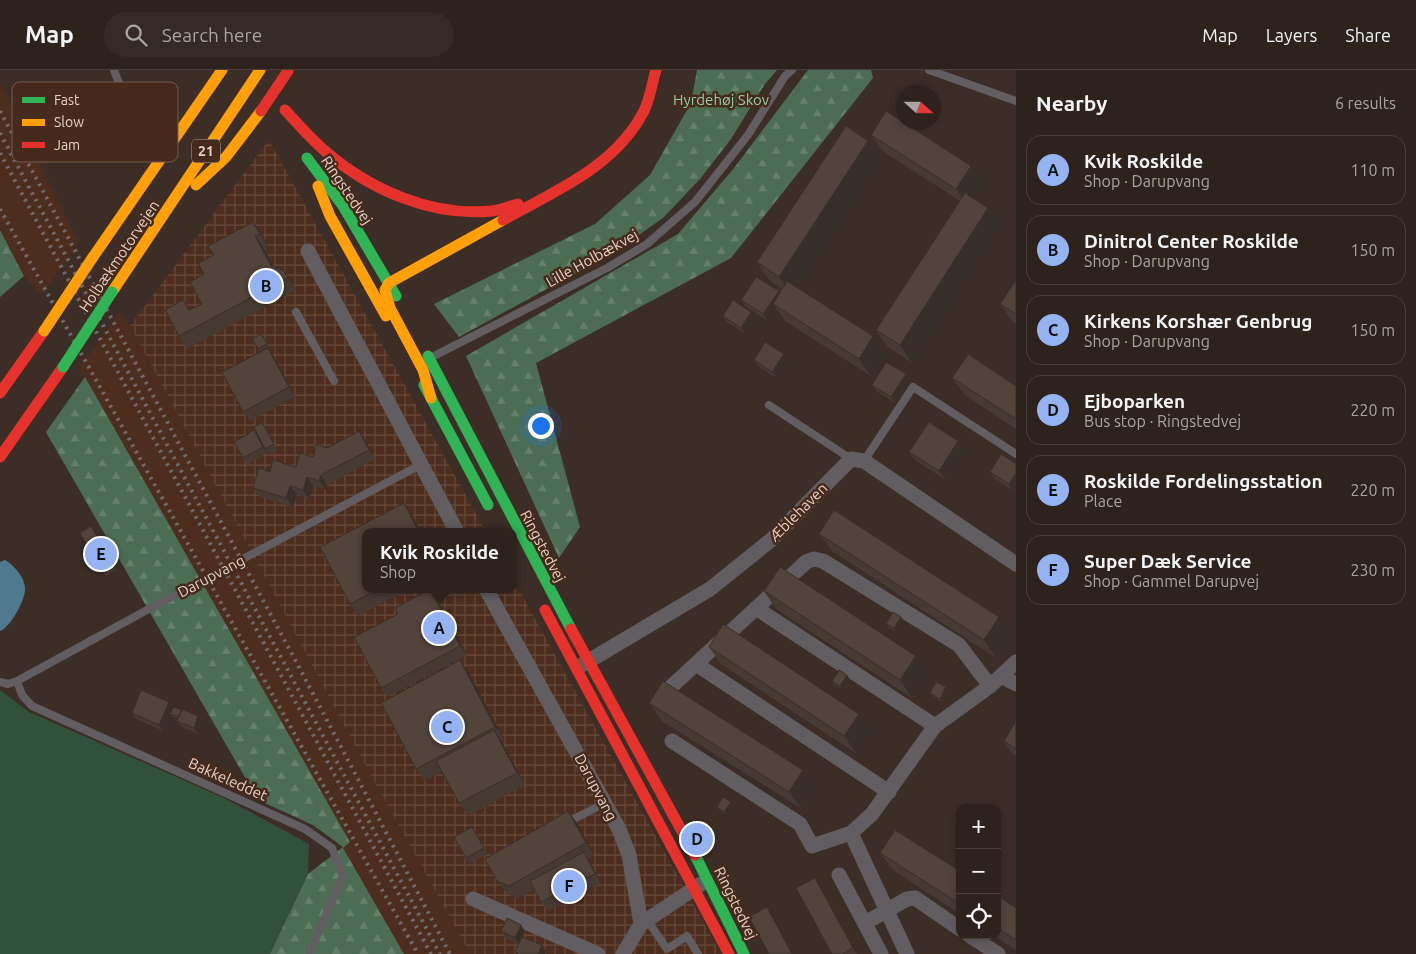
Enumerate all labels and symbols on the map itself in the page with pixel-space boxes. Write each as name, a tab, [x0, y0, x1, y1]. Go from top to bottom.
legend	[12, 82, 178, 162]
north arrow	[896, 85, 941, 130]
park label: Hyrdehøj Skov	[673, 91, 770, 108]
text: Fast	[54, 92, 80, 108]
text: Slow	[54, 114, 84, 130]
text: Jam	[54, 137, 80, 153]
road number: 21	[192, 140, 220, 162]
street label: Ringstedvej	[318, 153, 376, 227]
street label: Holbækmotorvejen	[75, 197, 163, 315]
street label: Lille Holbækvej	[543, 226, 641, 290]
pin: B	[250, 267, 282, 305]
your location	[528, 413, 554, 439]
street label: Æblehaven	[765, 479, 831, 545]
street label: Ringstedvej	[517, 507, 569, 585]
pin: E	[85, 535, 117, 573]
street label: Darupvang	[175, 551, 247, 601]
pin: A	[423, 609, 455, 647]
pin: C	[431, 708, 463, 746]
street label: Darupvang	[571, 751, 621, 823]
street label: Bakkeleddet	[186, 754, 270, 804]
pin: D	[681, 820, 713, 858]
street label: Ringstedvej	[711, 864, 761, 942]
pin: F	[553, 867, 585, 905]

